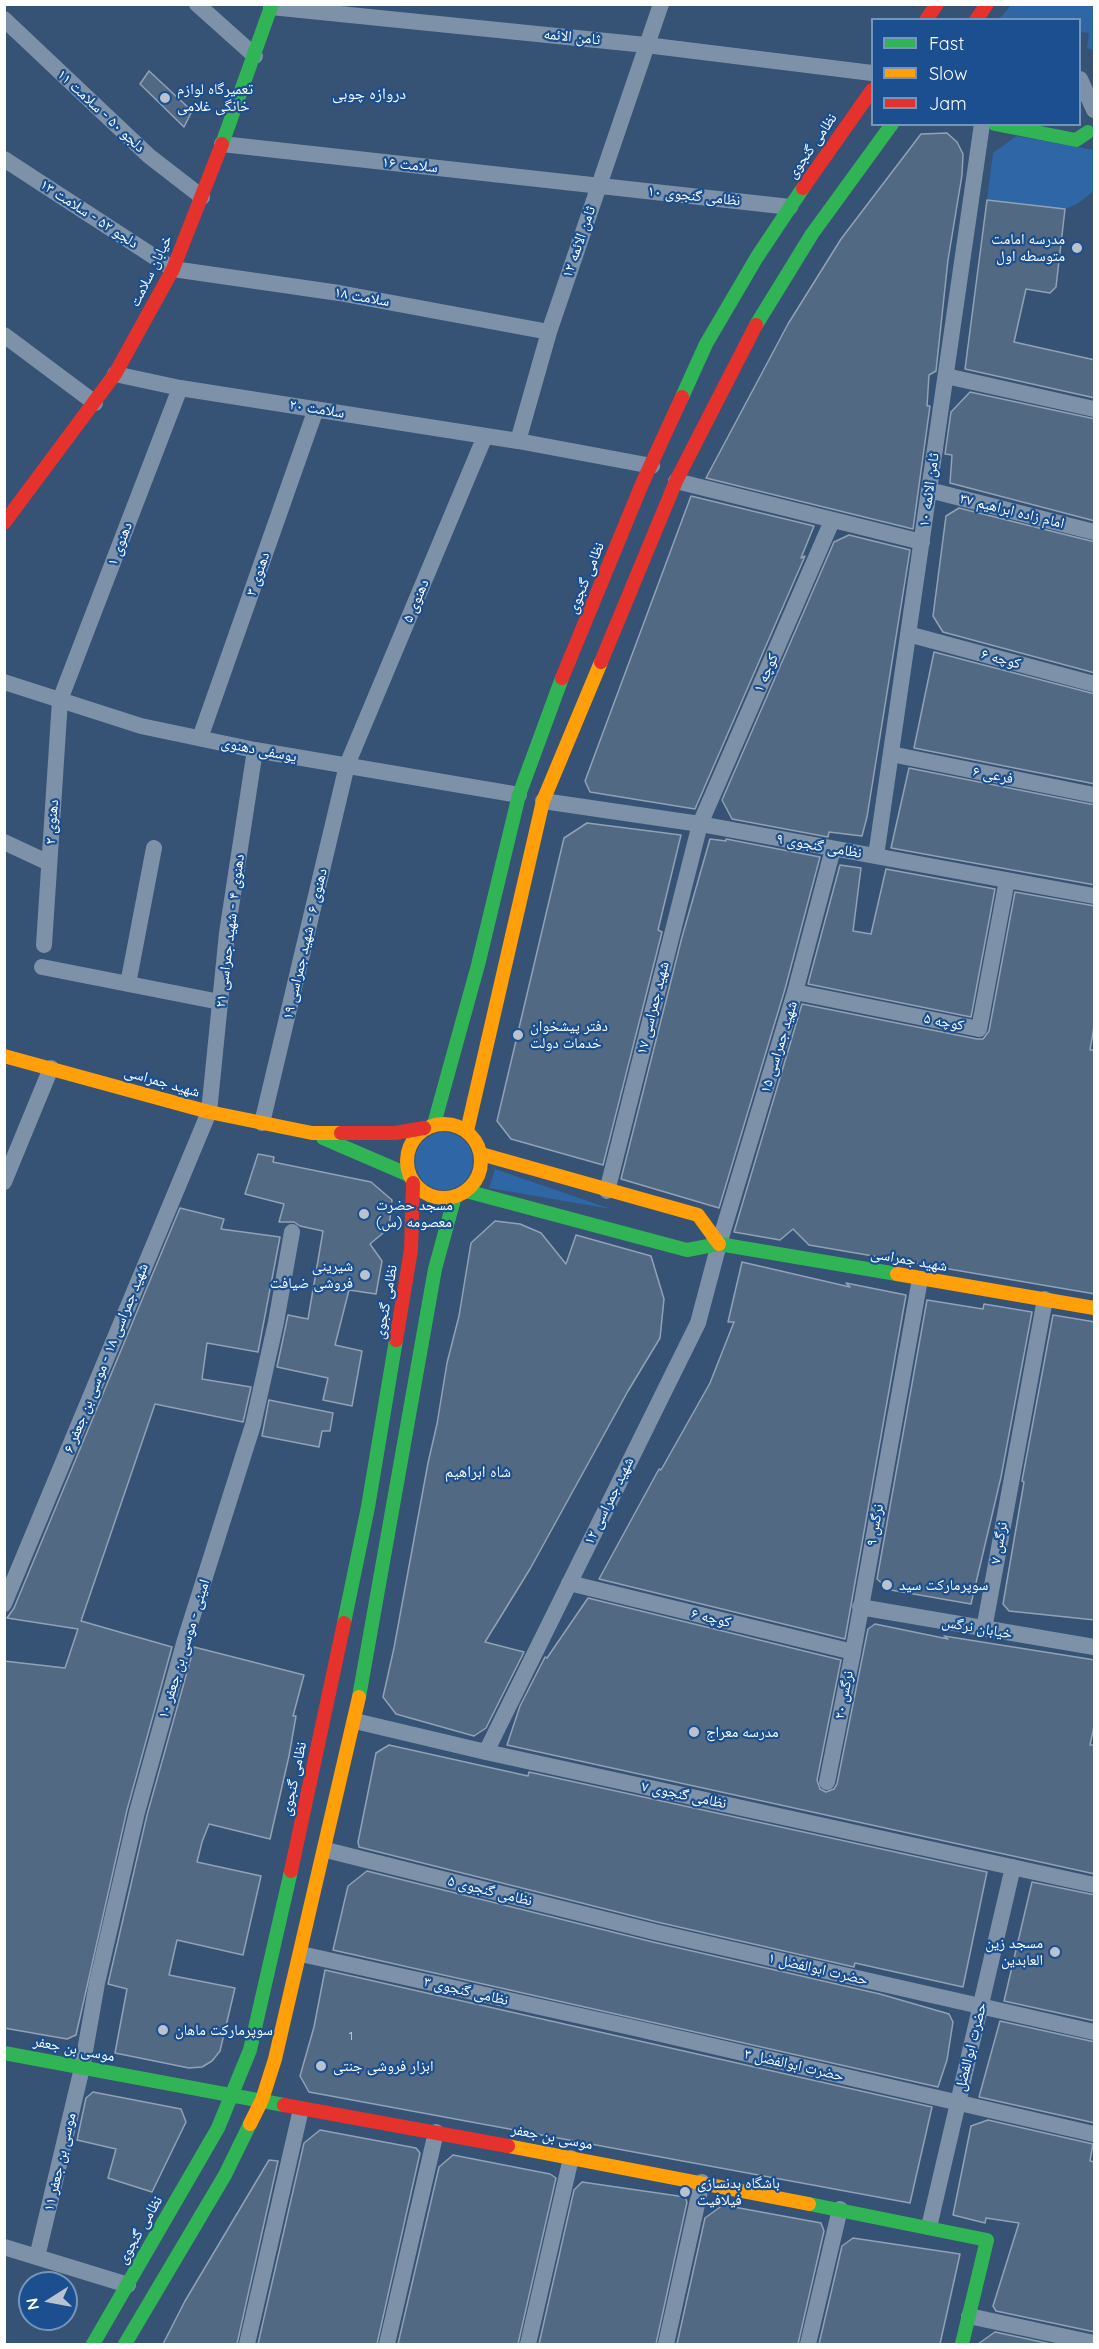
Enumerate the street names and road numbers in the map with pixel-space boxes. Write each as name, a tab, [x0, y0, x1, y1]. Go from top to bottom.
street label: ثامن الائمه	[543, 25, 601, 49]
street label: دلجو ۵۰ - سلامت ۱۱	[53, 66, 149, 156]
street label: نظامی گنجوی	[783, 110, 841, 182]
street label: سلامت ۱۶	[381, 153, 439, 177]
street label: دلجو ۵۲ - سلامت ۱۳	[36, 175, 142, 253]
street label: نظامی گنجوی ۱۰	[647, 182, 741, 210]
street label: ثامن الائمه ۱۲	[558, 204, 600, 280]
street label: خیابان سلامت	[126, 232, 176, 310]
street label: سلامت ۱۸	[333, 283, 391, 311]
street label: سلامت ۲۰	[288, 396, 346, 422]
street label: ثامن الائمه ۱۰	[915, 452, 943, 528]
street label: امام زاده ابراهیم ۳۷	[958, 489, 1066, 533]
street label: دهنوی ۱	[103, 520, 137, 568]
street label: نظامی گنجوی	[564, 540, 608, 616]
street label: دهنوی ۳	[242, 550, 274, 598]
street label: دهنوی ۵	[399, 577, 433, 625]
street label: کوچه ۶	[979, 645, 1023, 673]
street label: کوچه ۱	[750, 651, 782, 695]
street label: یوسفی دهنوی	[220, 734, 298, 766]
street label: فرعی ۶	[971, 762, 1015, 788]
street label: دهنوی ۲	[41, 799, 63, 845]
street label: نظامی گنجوی ۹	[775, 830, 863, 862]
street label: دهنوی ۴ - شهید جمراسی ۲۱	[212, 853, 248, 1009]
street label: دهنوی ۶ - شهید جمراسی ۱۹	[279, 867, 331, 1021]
street label: شهید جمراسی ۱۷	[633, 960, 673, 1056]
street label: شهید جمراسی ۱۵	[756, 999, 802, 1095]
street label: کوچه ۵	[922, 1009, 966, 1035]
street label: شهید جمراسی	[122, 1063, 202, 1101]
street label: شهید جمراسی	[869, 1244, 949, 1276]
street label: شهید جمراسی ۱۸ - موسی بن جعفر ۶	[60, 1261, 152, 1455]
street label: نظامی گنجوی	[371, 1263, 401, 1341]
street label: شهید جمراسی ۱۲	[580, 1454, 638, 1548]
street label: نرگس ۹	[862, 1503, 888, 1547]
street label: نرگس ۷	[986, 1521, 1012, 1565]
street label: امینی - موسی بن جعفر ۱۰	[154, 1577, 214, 1721]
street label: کوچه ۶	[689, 1604, 733, 1632]
street label: خیابان نرگس	[940, 1613, 1014, 1643]
street label: نرگس ۲۰	[830, 1669, 858, 1721]
street label: نظامی گنجوی	[277, 1740, 311, 1818]
street label: نظامی گنجوی ۷	[640, 1777, 728, 1813]
street label: نظامی گنجوی ۵	[446, 1872, 534, 1910]
street label: حضرت ابوالفضل ۱	[766, 1949, 870, 1989]
street label: نظامی گنجوی ۳	[422, 1973, 510, 2009]
street label: حضرت ابوالفضل	[951, 2001, 991, 2093]
street label: موسی بن جعفر	[32, 2032, 116, 2066]
street label: حضرت ابوالفضل ۳	[742, 2045, 846, 2085]
street label: موسی بن جعفر ۱۱	[40, 2111, 80, 2213]
street label: موسی بن جعفر	[510, 2120, 594, 2154]
street label: نظامی گنجوی	[113, 2193, 167, 2267]

